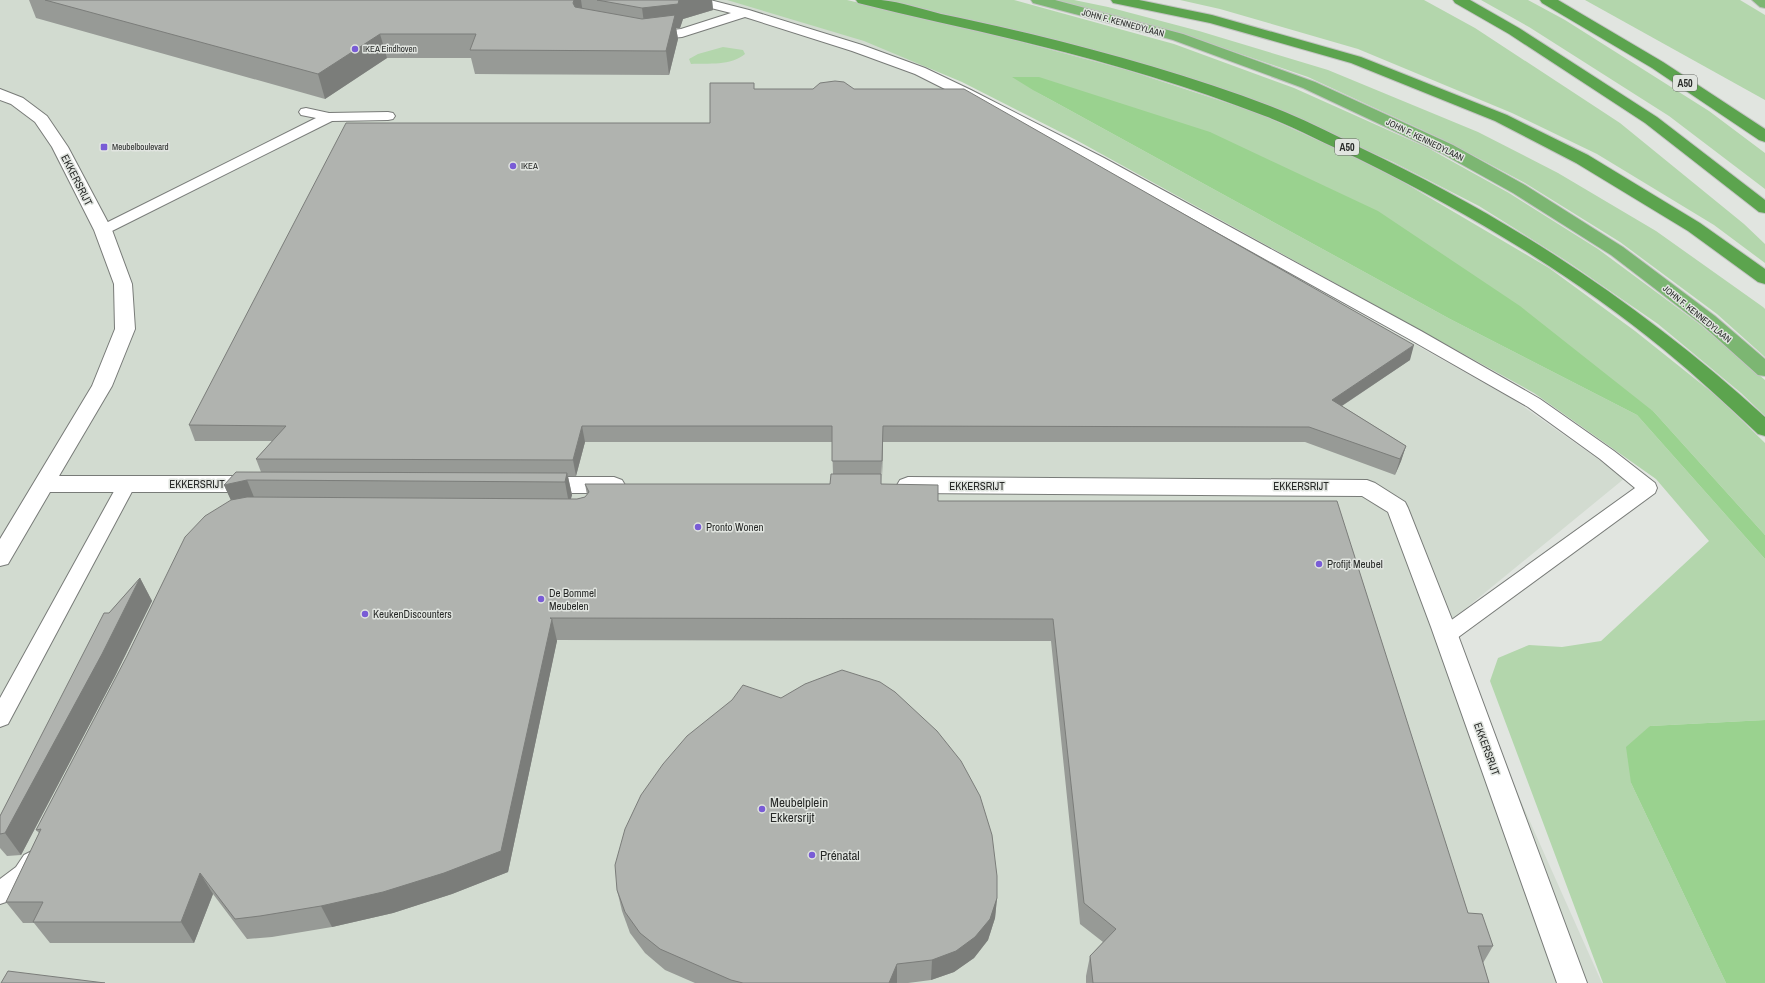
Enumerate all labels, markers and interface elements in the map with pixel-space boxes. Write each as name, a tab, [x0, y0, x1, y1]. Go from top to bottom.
street label: JOHN F. KENNEDYLAAN	[1080, 6, 1166, 40]
place label: IKEA Eindhoven	[363, 43, 417, 55]
marker: IKEA Eindhoven	[350, 44, 360, 54]
road number: A50	[1673, 75, 1697, 91]
street label: JOHN F. KENNEDYLAAN	[1384, 116, 1466, 164]
road number: A50	[1335, 139, 1359, 155]
place label: Meubelboulevard	[112, 141, 169, 153]
marker: Meubelboulevard	[99, 142, 109, 152]
street label: EKKERSRIJT	[58, 152, 96, 208]
place label: IKEA	[521, 160, 538, 172]
marker: IKEA	[508, 161, 518, 171]
street label: JOHN F. KENNEDYLAAN	[1660, 283, 1734, 345]
street label: EKKERSRIJT	[169, 477, 225, 491]
street label: EKKERSRIJT	[949, 479, 1005, 493]
street label: EKKERSRIJT	[1273, 479, 1329, 493]
place label: Pronto Wonen	[706, 520, 764, 534]
marker: Pronto Wonen	[693, 522, 703, 532]
place label: Profijt Meubel	[1327, 557, 1383, 571]
marker: Profijt Meubel	[1314, 559, 1324, 569]
place label: De Bommel Meubelen	[549, 586, 596, 613]
marker: De Bommel Meubelen	[536, 594, 546, 604]
place label: KeukenDiscounters	[373, 607, 452, 621]
marker: KeukenDiscounters	[360, 609, 370, 619]
street label: EKKERSRIJT	[1471, 720, 1503, 778]
place label: Meubelplein Ekkersrijt	[770, 794, 828, 826]
marker: Meubelplein Ekkersrijt	[757, 804, 767, 814]
place label: Prénatal	[820, 847, 860, 864]
marker: Prénatal	[807, 850, 817, 860]

